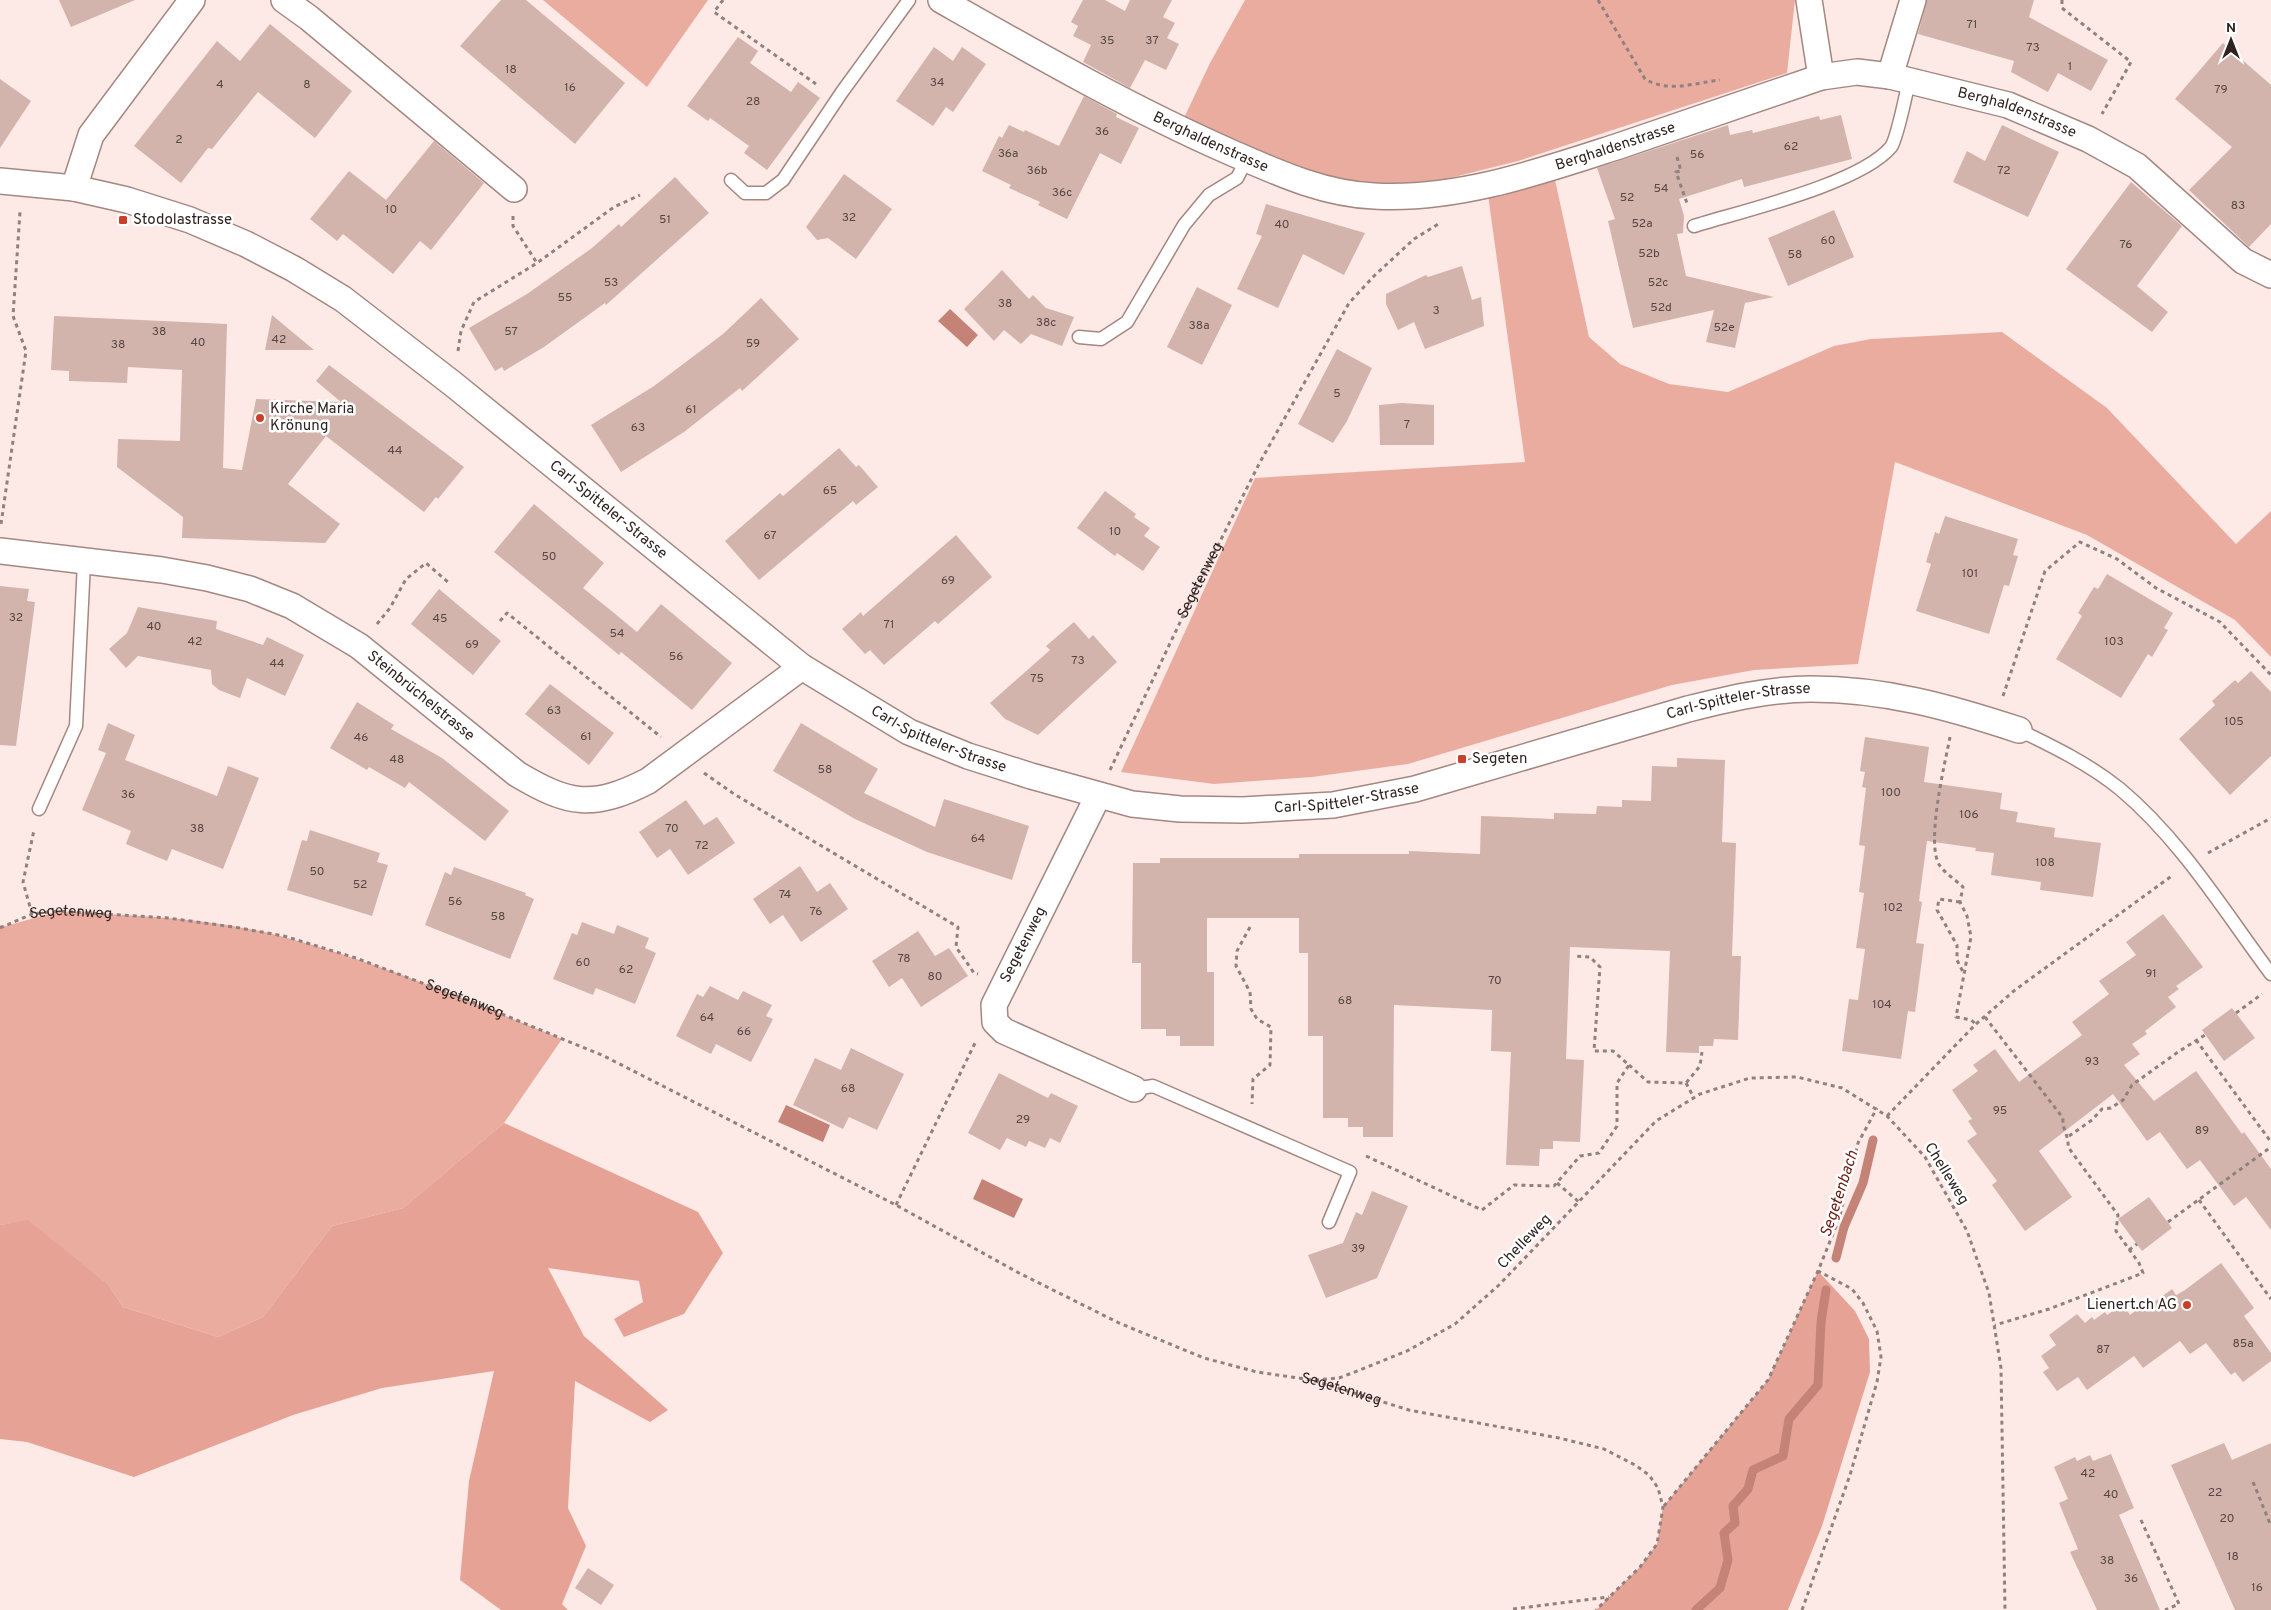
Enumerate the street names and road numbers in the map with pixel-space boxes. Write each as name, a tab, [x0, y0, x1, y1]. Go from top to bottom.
street label: Berghaldenstrasse	[1955, 83, 2079, 142]
street label: Berghaldenstrasse	[1150, 108, 1271, 177]
street label: Berghaldenstrasse	[1553, 118, 1678, 175]
street label: Carl-Spitteler-Strasse	[545, 456, 671, 563]
street label: Segetenweg	[1174, 539, 1227, 622]
street label: Steinbrüchelstrasse	[363, 647, 478, 745]
street label: Carl-Spitteler-Strasse	[1664, 679, 1811, 724]
street label: Carl-Spitteler-Strasse	[867, 702, 1009, 777]
street label: Carl-Spitteler-Strasse	[1273, 779, 1421, 818]
street label: Segetenweg	[29, 901, 113, 924]
street label: Segetenweg	[997, 904, 1051, 986]
street label: Segetenweg	[422, 975, 507, 1023]
street label: Chelleweg	[1920, 1139, 1972, 1209]
street label: Chelleweg	[1494, 1210, 1556, 1274]
street label: Segetenweg	[1300, 1369, 1384, 1410]

